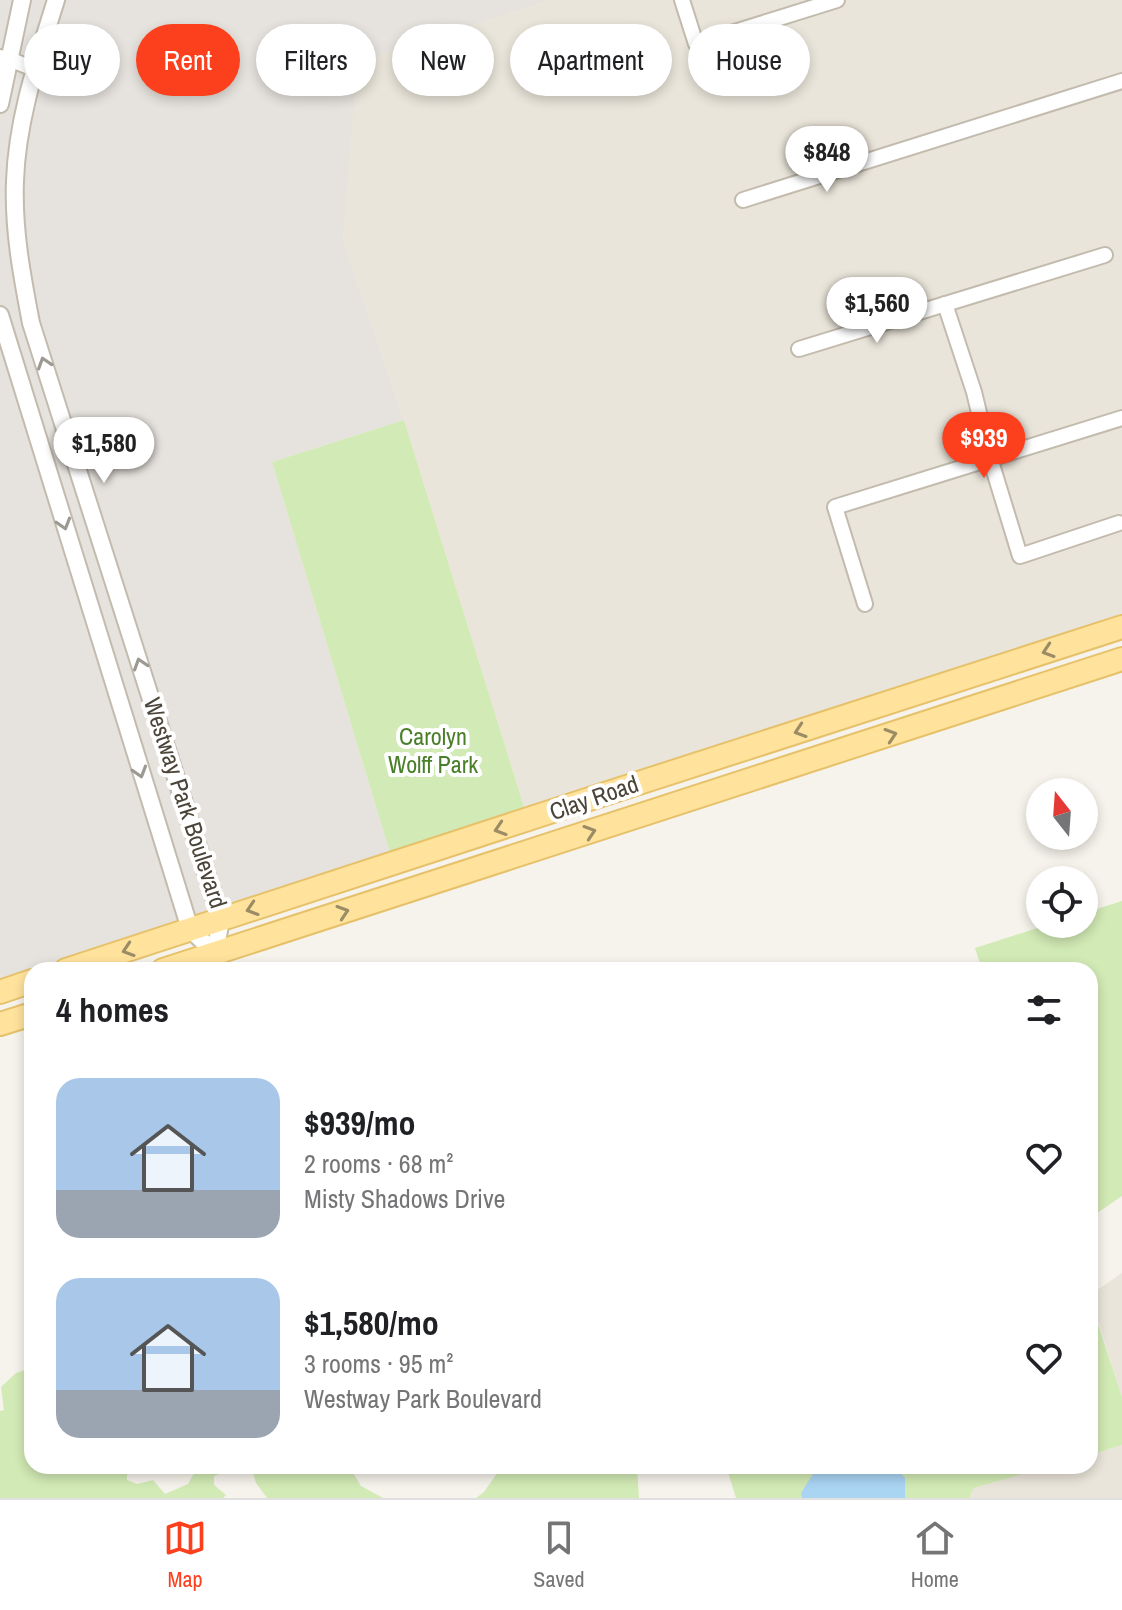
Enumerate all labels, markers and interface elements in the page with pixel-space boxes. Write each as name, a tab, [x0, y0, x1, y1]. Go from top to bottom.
chip: Buy	[24, 24, 120, 96]
chip: Rent	[136, 24, 240, 96]
chip: Filters	[256, 24, 376, 96]
chip: New	[392, 24, 494, 96]
chip: Apartment	[510, 24, 672, 96]
chip: House	[688, 24, 810, 96]
pin: $848	[780, 126, 874, 194]
text: $848	[803, 134, 851, 169]
pin: $1,560	[812, 277, 942, 345]
text: $1,560	[844, 285, 910, 320]
one-way arrow	[37, 357, 53, 371]
pin: $939	[937, 412, 1031, 480]
pin: $1,580	[39, 417, 169, 485]
text: $939	[960, 420, 1008, 455]
text: $1,580	[71, 425, 137, 460]
one-way arrow	[54, 516, 70, 530]
one-way arrow	[1041, 642, 1055, 658]
one-way arrow	[134, 657, 150, 671]
street label: Westway Park Boulevard	[137, 693, 235, 912]
park label: Carolyn Wolff Park	[388, 720, 478, 780]
one-way arrow	[794, 721, 808, 737]
one-way arrow	[883, 728, 897, 744]
one-way arrow	[131, 765, 147, 779]
street label: Clay Road	[545, 767, 642, 827]
north arrow	[1026, 778, 1098, 850]
map controls	[1026, 778, 1098, 938]
one-way arrow	[493, 819, 507, 835]
one-way arrow	[583, 825, 597, 841]
button: locate	[1026, 866, 1098, 938]
one-way arrow	[246, 899, 260, 915]
one-way arrow	[336, 905, 349, 921]
one-way arrow	[122, 940, 136, 956]
text: 4 homes	[56, 987, 169, 1033]
icon: filters	[1022, 988, 1066, 1032]
text: $939/mo	[304, 1100, 416, 1146]
icon: home	[120, 1110, 216, 1206]
icon: heart	[1022, 1136, 1066, 1180]
text: 2 rooms · 68 m²	[304, 1146, 453, 1181]
text: Misty Shadows Drive	[304, 1181, 505, 1216]
text: $1,580/mo	[304, 1300, 439, 1346]
icon: home	[120, 1310, 216, 1406]
icon: heart	[1022, 1336, 1066, 1380]
text: 3 rooms · 95 m²	[304, 1346, 453, 1381]
text: Westway Park Boulevard	[304, 1381, 542, 1416]
tab: Map	[163, 1516, 207, 1594]
tab: Saved	[533, 1516, 585, 1594]
tab: Home	[911, 1516, 959, 1594]

